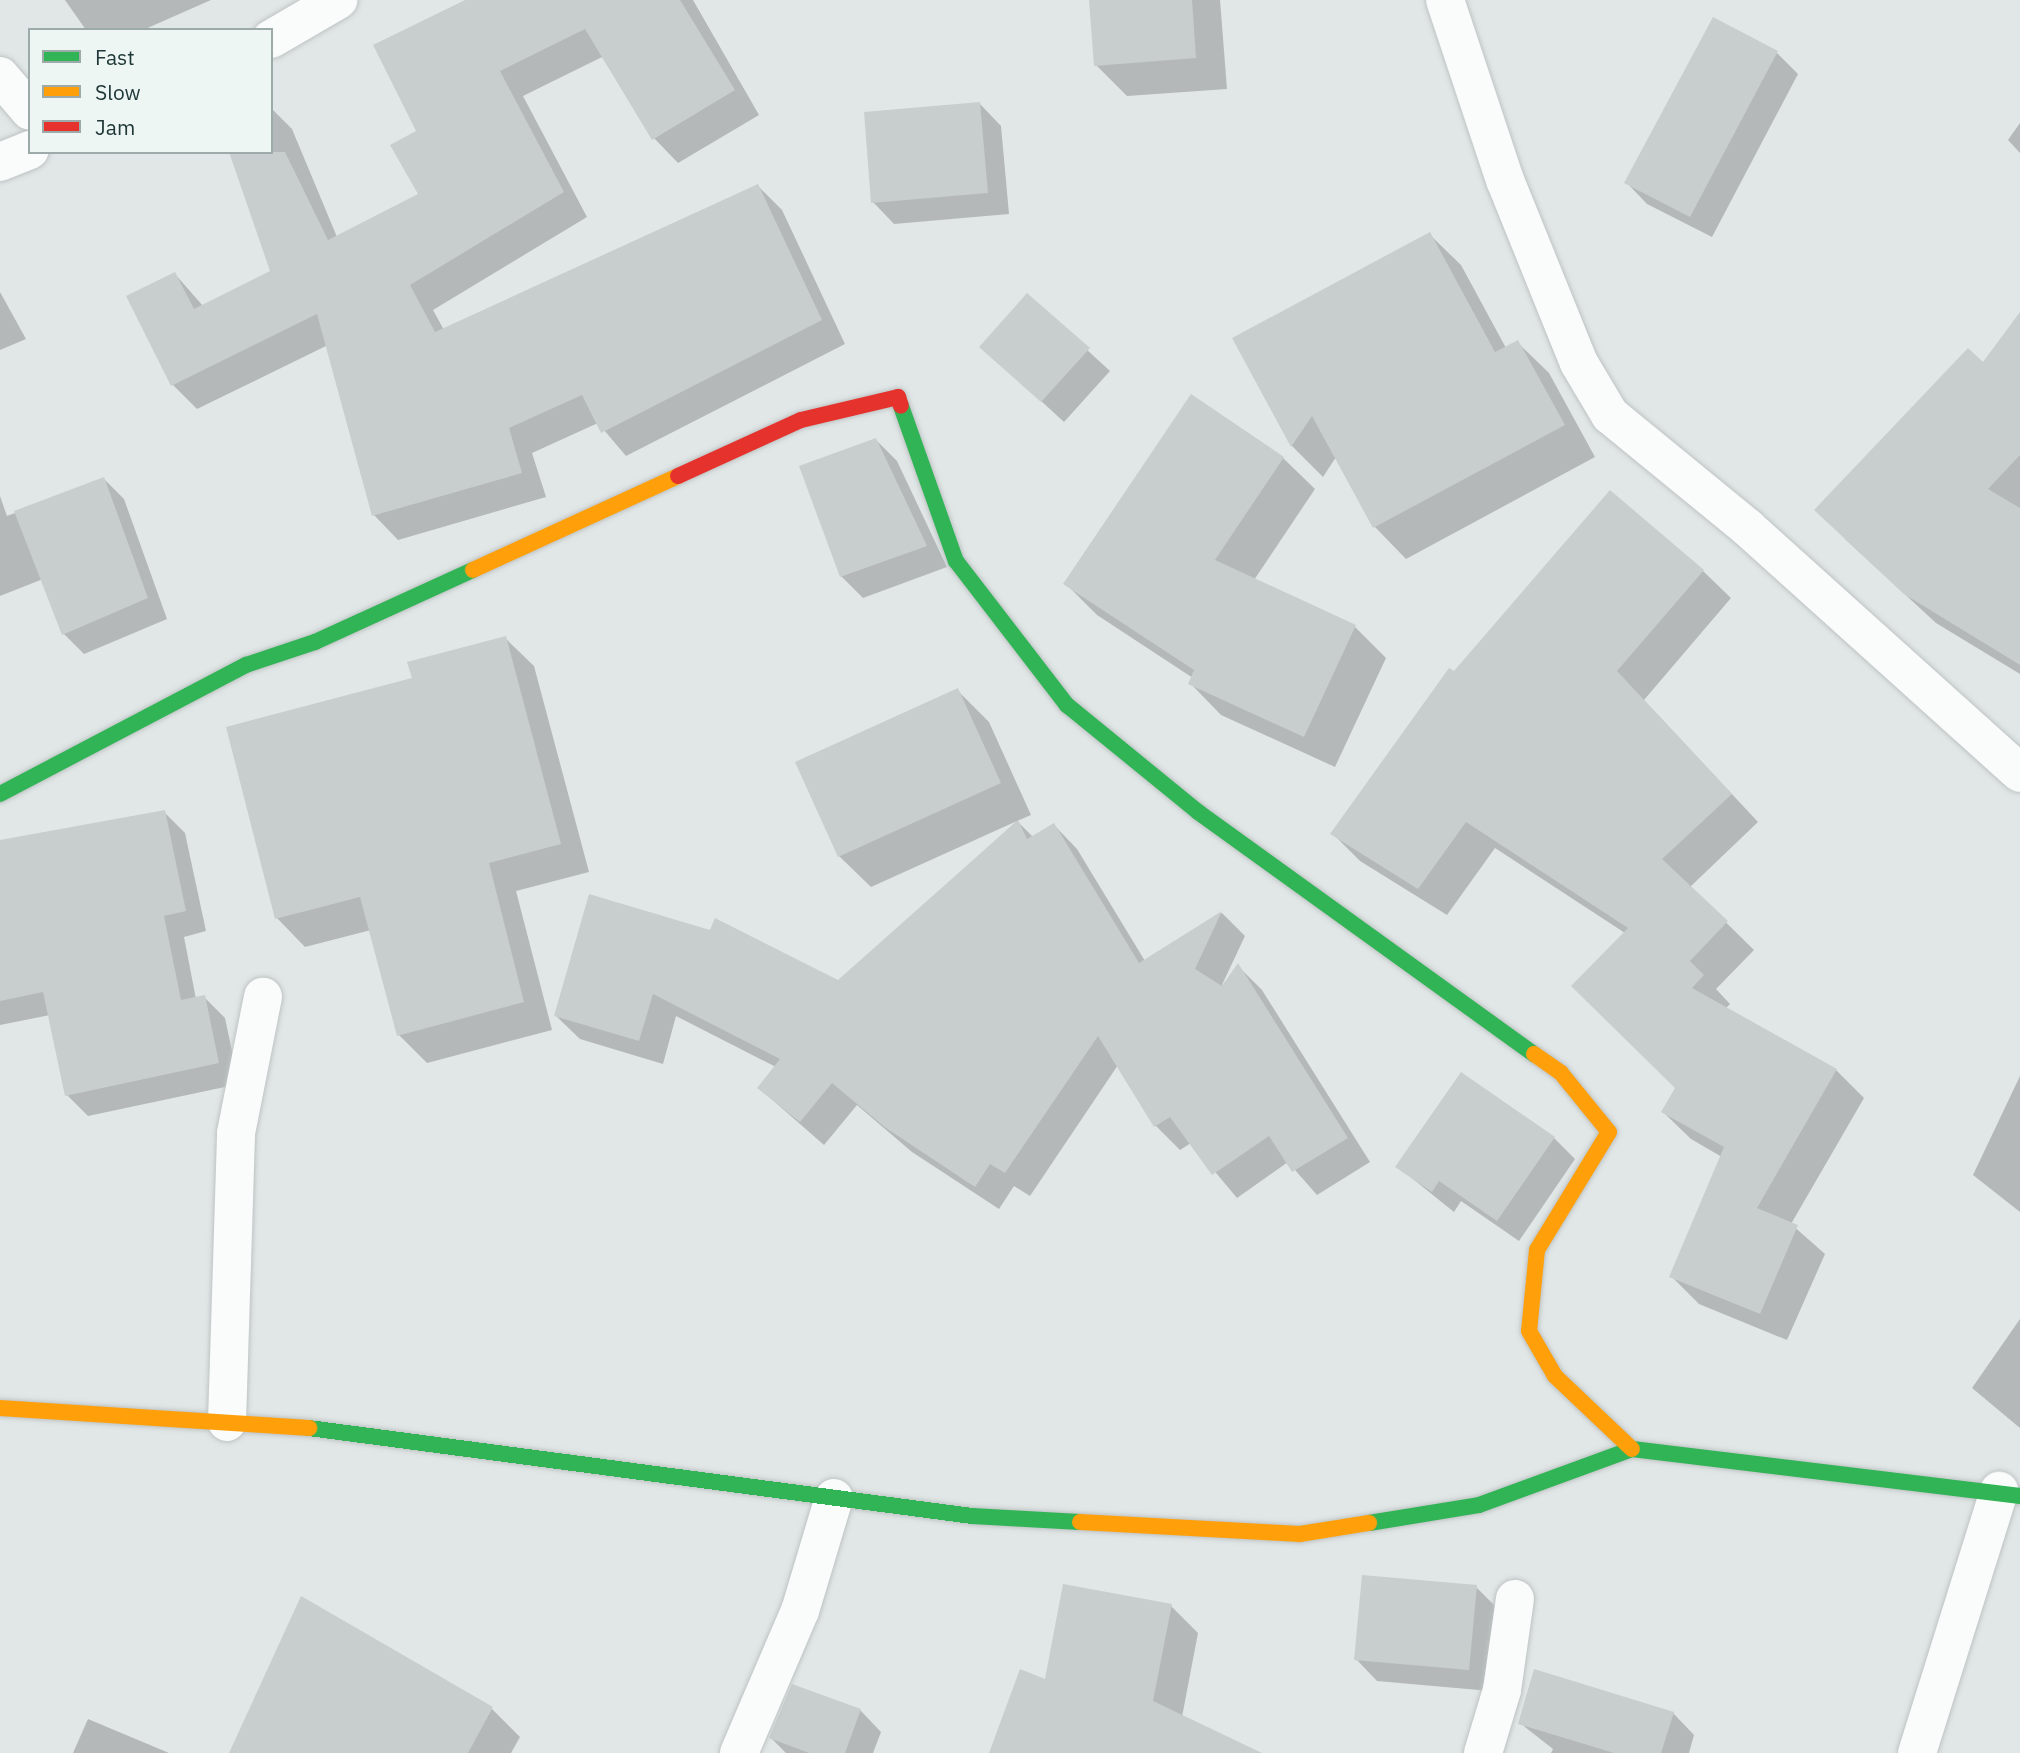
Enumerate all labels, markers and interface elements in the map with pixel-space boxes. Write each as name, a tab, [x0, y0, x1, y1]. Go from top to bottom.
legend	[28, 28, 273, 154]
text: Fast	[95, 43, 135, 71]
text: Slow	[95, 78, 141, 106]
text: Jam	[95, 113, 135, 141]

